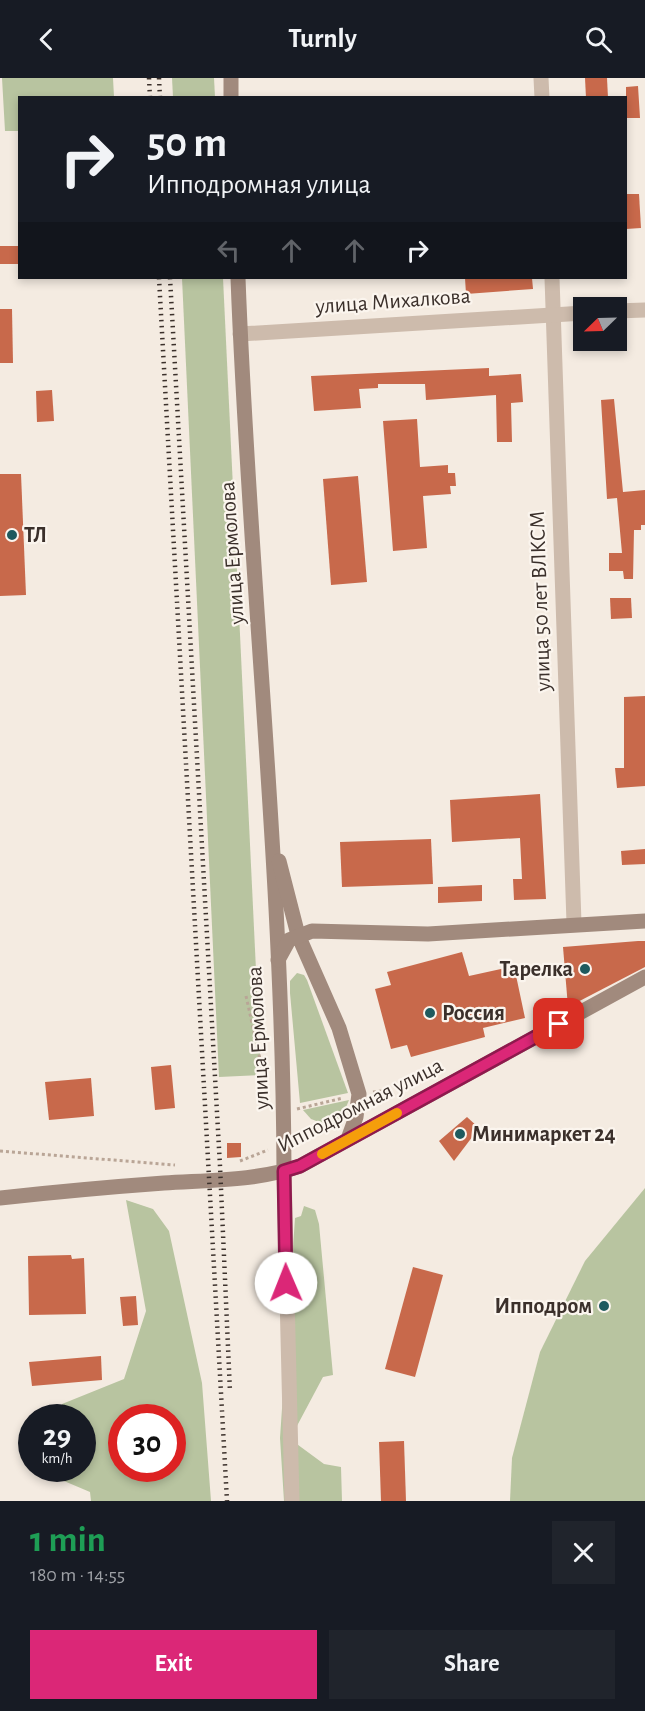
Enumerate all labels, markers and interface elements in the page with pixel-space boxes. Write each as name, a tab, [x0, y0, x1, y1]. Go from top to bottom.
icon: back	[30, 23, 63, 56]
icon: search	[582, 23, 615, 56]
text: Turnly	[288, 25, 357, 52]
icon: right	[48, 120, 126, 198]
text: 50 m	[147, 122, 227, 164]
text: Ипподромная улица	[147, 171, 371, 198]
icon: left	[212, 234, 245, 267]
icon: ahead	[275, 234, 308, 267]
icon: ahead	[338, 234, 371, 267]
icon: right	[401, 234, 434, 267]
street label: улица Михалкова	[314, 285, 471, 317]
north arrow	[573, 297, 627, 351]
map controls	[573, 297, 627, 351]
street label: улица Ермолова	[216, 481, 248, 626]
street label: улица 50 лет ВЛКСМ	[526, 510, 554, 693]
place label: ТЛ	[24, 524, 47, 546]
marker: ТЛ	[5, 528, 19, 542]
place label: Тарелка	[499, 958, 573, 980]
marker: Тарелка	[578, 962, 592, 976]
street label: улица Ермолова	[243, 966, 273, 1111]
pin	[533, 998, 584, 1049]
place label: Россия	[442, 1002, 505, 1024]
marker: Россия	[423, 1006, 437, 1020]
icon: arrive	[542, 1007, 575, 1040]
street label: Ипподромная улица	[274, 1054, 446, 1156]
place label: Минимаркет 24	[472, 1123, 616, 1145]
marker: Минимаркет 24	[453, 1127, 467, 1141]
position arrow	[254, 1251, 318, 1315]
place label: Ипподpом	[494, 1295, 592, 1317]
marker: Ипподpом	[597, 1299, 611, 1313]
speed limit sign: 30	[108, 1404, 186, 1482]
text: 29	[43, 1421, 71, 1451]
text: km/h	[42, 1451, 72, 1466]
button: close	[552, 1521, 615, 1584]
text: 1 min	[30, 1522, 106, 1558]
text: 180 m · 14:55	[30, 1565, 125, 1585]
button: Exit	[30, 1630, 317, 1699]
button: Share	[329, 1630, 615, 1699]

